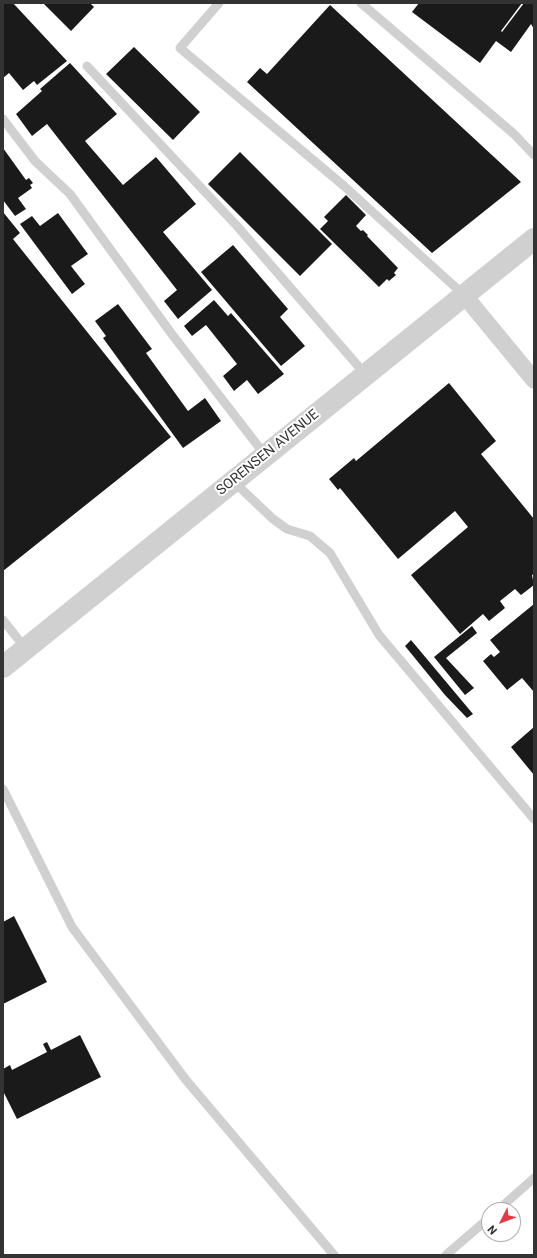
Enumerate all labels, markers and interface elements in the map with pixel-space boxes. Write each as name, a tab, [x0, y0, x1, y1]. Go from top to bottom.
street label: SORENSEN AVENUE	[213, 407, 323, 499]
north arrow	[481, 1202, 521, 1242]
text: N	[485, 1222, 500, 1237]

